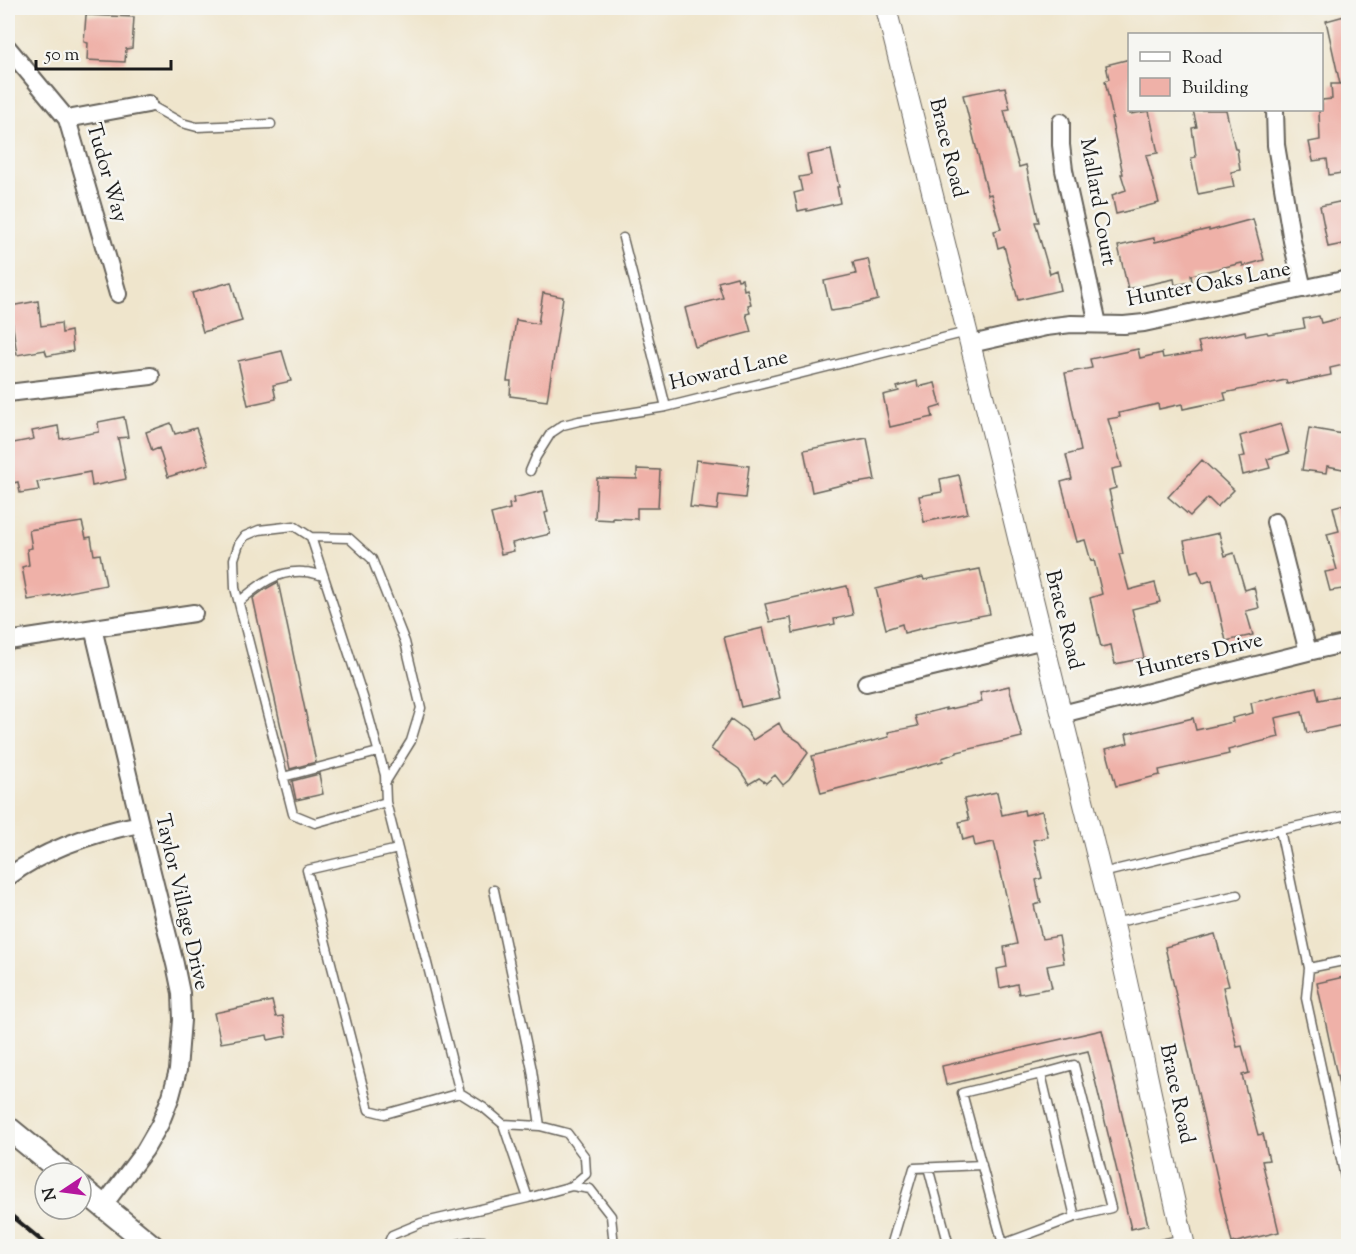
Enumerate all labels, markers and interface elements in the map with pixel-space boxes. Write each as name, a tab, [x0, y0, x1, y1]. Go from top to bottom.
scale bar	[36, 33, 171, 71]
legend	[1128, 33, 1323, 111]
text: 50 m	[44, 43, 80, 69]
text: Road	[1182, 46, 1222, 72]
text: Building	[1182, 76, 1248, 102]
street label: Brace Road	[920, 95, 974, 201]
street label: Tudor Way	[77, 120, 135, 227]
street label: Mallard Court	[1071, 136, 1123, 268]
street label: Hunter Oaks Lane	[1125, 254, 1293, 316]
street label: Howard Lane	[667, 343, 791, 399]
street label: Brace Road	[1036, 567, 1090, 673]
street label: Hunters Drive	[1134, 626, 1266, 686]
street label: Taylor Village Drive	[146, 811, 216, 993]
street label: Brace Road	[1151, 1041, 1201, 1147]
north arrow	[33, 1161, 93, 1221]
text: N	[38, 1185, 63, 1203]

